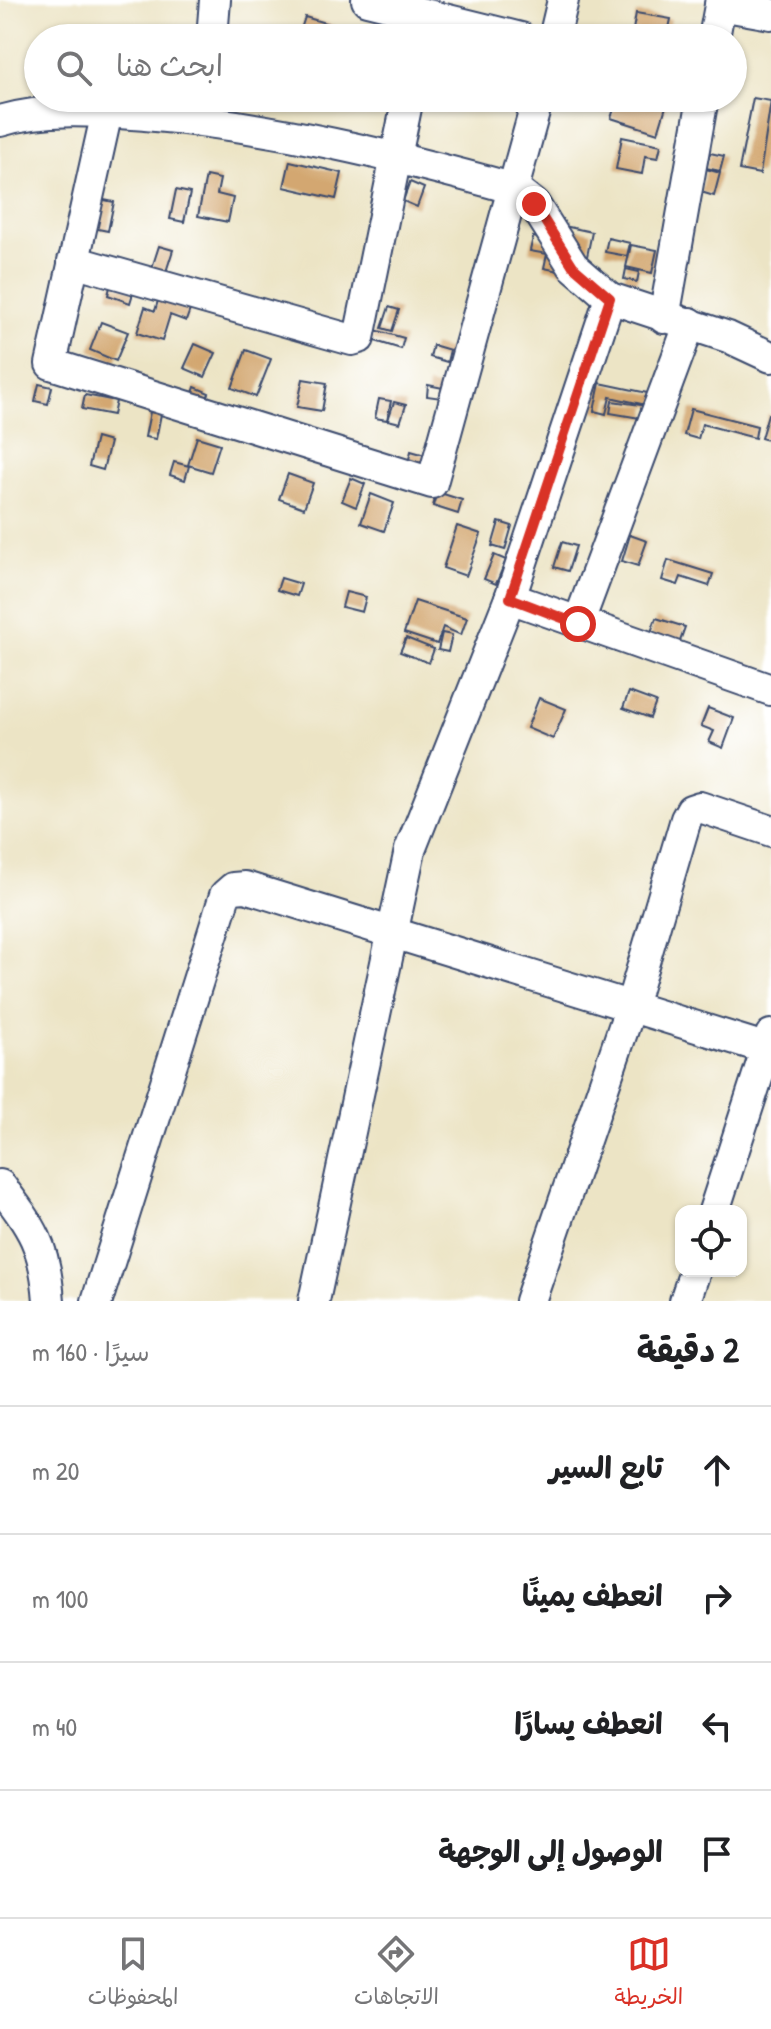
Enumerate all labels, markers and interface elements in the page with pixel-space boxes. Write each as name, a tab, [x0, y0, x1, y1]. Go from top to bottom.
search box	[24, 24, 747, 112]
text: ابحث هنا	[116, 45, 223, 85]
icon: search	[52, 46, 96, 90]
route end	[516, 186, 552, 222]
route start	[560, 606, 596, 642]
map controls	[675, 1205, 747, 1277]
button: locate	[675, 1205, 747, 1277]
text: 2 دقيقة	[637, 1327, 739, 1373]
text: سيرًا · 160 m	[32, 1334, 150, 1369]
text: تابع السير	[549, 1447, 663, 1487]
icon: ahead	[695, 1448, 739, 1492]
text: 20 m	[32, 1453, 80, 1488]
text: انعطف يمينًا	[522, 1575, 663, 1615]
icon: right	[695, 1576, 739, 1620]
text: 100 m	[32, 1581, 88, 1616]
text: انعطف يسارًا	[514, 1703, 663, 1743]
icon: left	[695, 1704, 739, 1748]
text: 40 m	[32, 1709, 77, 1744]
text: الوصول إلى الوجهة	[438, 1831, 663, 1871]
icon: arrive	[695, 1832, 739, 1876]
tab: المحفوظات	[88, 1932, 178, 2016]
tab: الاتجاهات	[354, 1932, 439, 2016]
tab: الخريطة	[615, 1932, 683, 2016]

